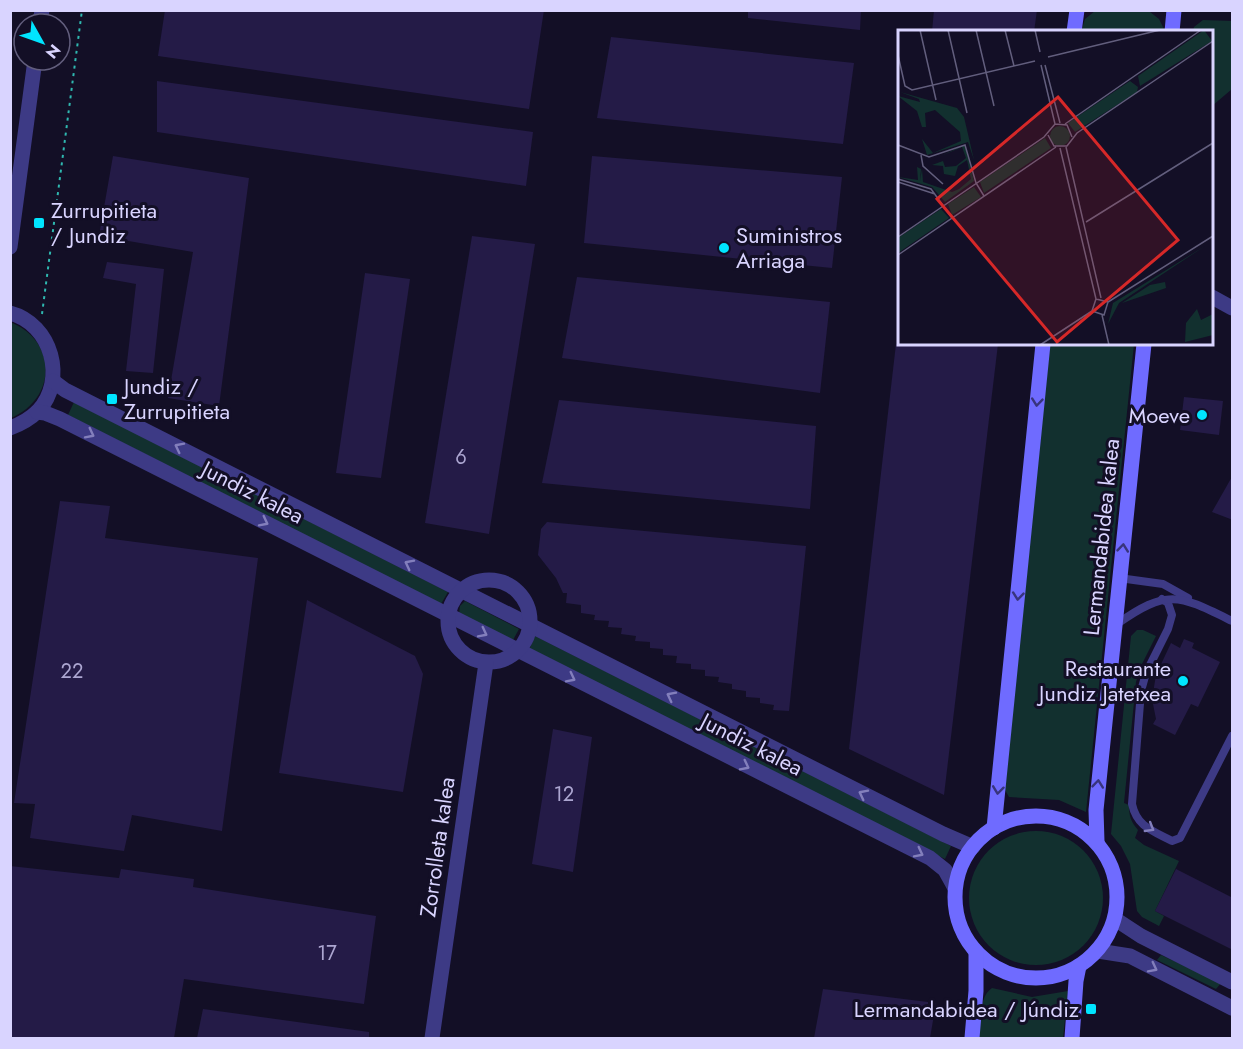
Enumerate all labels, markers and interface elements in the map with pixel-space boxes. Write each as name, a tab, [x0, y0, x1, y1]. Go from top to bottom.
north arrow	[12, 12, 72, 72]
inset map	[898, 30, 1213, 345]
text: N	[40, 39, 66, 64]
place label: Zurrupitieta / Jundiz	[51, 194, 157, 251]
marker: Zurrupitieta / Jundiz	[32, 216, 46, 230]
place label: Suministros Arriaga	[736, 219, 842, 276]
marker: Suministros Arriaga	[717, 241, 731, 255]
place label: Jundiz / Zurrupitieta	[121, 370, 230, 427]
marker: Jundiz / Zurrupitieta	[105, 392, 119, 406]
one-way arrow	[1031, 397, 1044, 406]
place label: Moeve	[1128, 399, 1190, 431]
marker: Moeve	[1195, 408, 1209, 422]
one-way arrow	[84, 427, 95, 439]
street label: Lermandabidea kalea	[1075, 437, 1127, 637]
one-way arrow	[174, 443, 185, 454]
house number: 6	[455, 443, 467, 472]
street label: Jundiz kalea	[194, 451, 310, 531]
one-way arrow	[258, 515, 269, 527]
one-way arrow	[1116, 544, 1128, 553]
one-way arrow	[404, 560, 415, 571]
one-way arrow	[1012, 591, 1025, 600]
one-way arrow	[477, 626, 488, 638]
place label: Restaurante Jundiz Jatetxea	[1036, 652, 1171, 709]
house number: 22	[61, 657, 83, 686]
one-way arrow	[565, 671, 576, 682]
marker: Restaurante Jundiz Jatetxea	[1176, 674, 1190, 688]
one-way arrow	[666, 692, 677, 704]
street label: Jundiz kalea	[693, 703, 809, 783]
one-way arrow	[739, 758, 750, 770]
street label: Zorrolleta kalea	[411, 775, 463, 919]
one-way arrow	[1091, 779, 1104, 788]
house number: 12	[554, 780, 574, 809]
one-way arrow	[992, 785, 1005, 794]
one-way arrow	[859, 789, 870, 801]
one-way arrow	[1144, 821, 1154, 833]
one-way arrow	[913, 846, 924, 858]
house number: 17	[317, 939, 337, 968]
one-way arrow	[1146, 961, 1157, 972]
place label: Lermandabidea / Júndiz	[854, 993, 1079, 1025]
marker: Lermandabidea / Júndiz	[1084, 1002, 1098, 1016]

